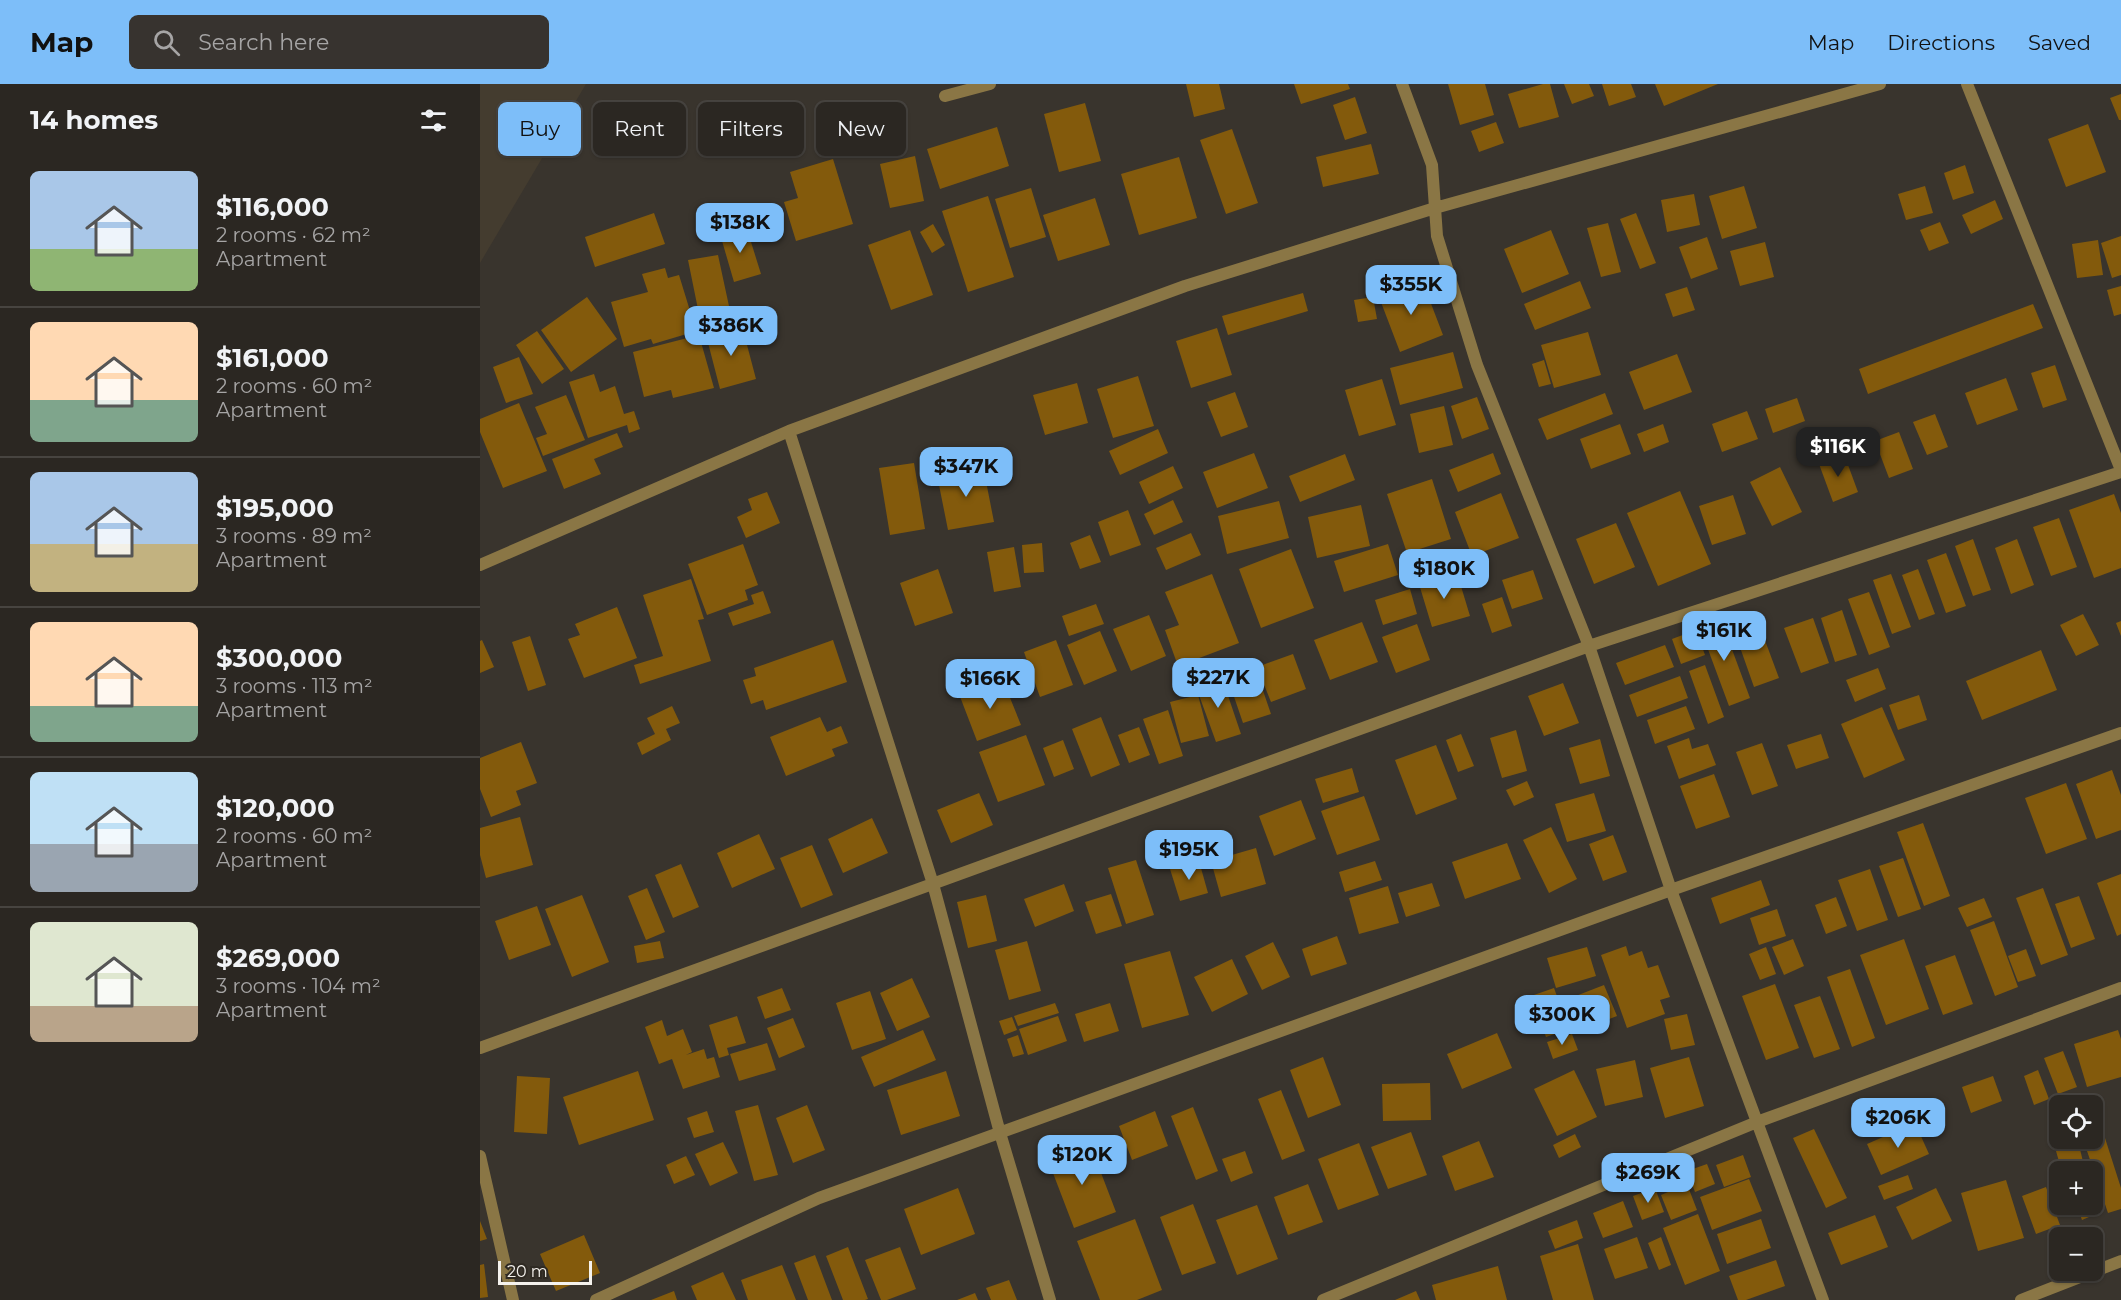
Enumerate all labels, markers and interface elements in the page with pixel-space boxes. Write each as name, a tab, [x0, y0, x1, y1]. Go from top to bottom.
search box	[129, 15, 549, 69]
text: Map	[30, 25, 93, 59]
icon: search	[150, 26, 183, 59]
text: Search here	[198, 29, 329, 56]
text: Map	[1808, 30, 1854, 55]
text: Directions	[1887, 30, 1995, 55]
text: Saved	[2028, 30, 2091, 55]
chip: Buy	[498, 102, 581, 156]
chip: Rent	[593, 102, 686, 156]
chip: Filters	[698, 102, 804, 156]
chip: New	[816, 102, 906, 156]
text: 14 homes	[30, 104, 158, 136]
icon: filters	[417, 104, 450, 137]
text: $116,000	[216, 191, 329, 223]
icon: home	[78, 195, 150, 267]
pin: $138K	[698, 203, 782, 254]
text: $138K	[710, 210, 770, 234]
text: 2 rooms · 62 m²	[216, 223, 371, 247]
text: Apartment	[216, 247, 327, 271]
pin: $355K	[1369, 265, 1453, 316]
text: $355K	[1380, 272, 1442, 296]
pin: $386K	[689, 306, 773, 357]
text: $386K	[698, 313, 764, 337]
text: $161,000	[216, 342, 329, 374]
icon: home	[78, 346, 150, 418]
text: 2 rooms · 60 m²	[216, 374, 372, 398]
text: Apartment	[216, 398, 327, 422]
pin: $116K	[1796, 427, 1880, 478]
text: $116K	[1810, 434, 1866, 458]
pin: $347K	[924, 447, 1008, 498]
text: $347K	[934, 454, 998, 478]
text: $195,000	[216, 492, 334, 524]
icon: home	[78, 496, 150, 568]
text: 3 rooms · 89 m²	[216, 524, 372, 548]
text: Apartment	[216, 548, 327, 572]
pin: $180K	[1402, 549, 1486, 600]
text: $180K	[1413, 556, 1475, 580]
pin: $161K	[1682, 611, 1766, 662]
text: $161K	[1696, 618, 1752, 642]
text: $300,000	[216, 642, 342, 674]
icon: home	[78, 646, 150, 718]
pin: $227K	[1176, 658, 1260, 709]
pin: $166K	[948, 659, 1032, 710]
text: $227K	[1186, 665, 1250, 689]
text: $166K	[960, 666, 1020, 690]
text: 3 rooms · 113 m²	[216, 674, 373, 698]
text: Apartment	[216, 698, 327, 722]
text: $120,000	[216, 792, 335, 824]
icon: home	[78, 796, 150, 868]
text: 2 rooms · 60 m²	[216, 824, 372, 848]
pin: $195K	[1147, 830, 1231, 881]
text: $195K	[1159, 837, 1219, 861]
text: Apartment	[216, 848, 327, 872]
text: $269,000	[216, 942, 340, 974]
icon: home	[78, 946, 150, 1018]
text: 3 rooms · 104 m²	[216, 974, 381, 998]
pin: $300K	[1520, 995, 1604, 1046]
text: Apartment	[216, 998, 327, 1022]
text: $300K	[1529, 1002, 1595, 1026]
map controls	[2049, 1095, 2103, 1281]
button: locate	[2049, 1095, 2103, 1149]
pin: $206K	[1856, 1098, 1940, 1149]
text: $206K	[1865, 1105, 1931, 1129]
pin: $120K	[1040, 1135, 1124, 1186]
text: $120K	[1052, 1142, 1112, 1166]
pin: $269K	[1606, 1153, 1690, 1204]
text: $269K	[1616, 1160, 1680, 1184]
button: +	[2049, 1161, 2103, 1215]
button: −	[2049, 1227, 2103, 1281]
scale bar	[498, 1258, 592, 1286]
text: 20 m	[507, 1262, 548, 1281]

